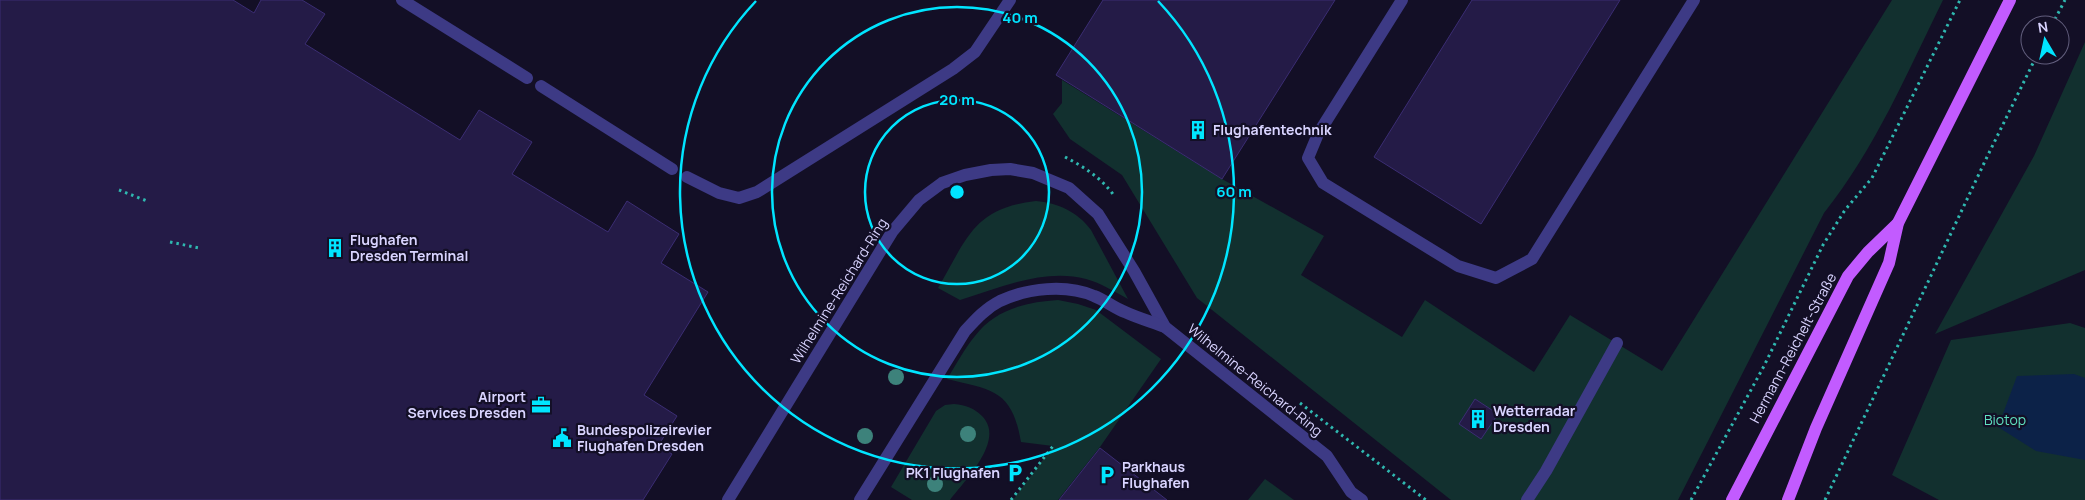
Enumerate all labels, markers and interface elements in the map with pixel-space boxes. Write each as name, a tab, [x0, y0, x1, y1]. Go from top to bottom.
text: 40 m	[1002, 7, 1038, 28]
north arrow	[2020, 15, 2070, 65]
text: N	[2036, 16, 2049, 37]
text: 20 m	[939, 89, 975, 110]
building icon: Flughafentechnik	[1187, 119, 1209, 141]
place label: Flughafentechnik	[1213, 120, 1332, 139]
text: 60 m	[1216, 181, 1252, 202]
centre of rings	[948, 183, 966, 201]
street label: Wilhelmine-Reichard-Ring	[786, 214, 891, 367]
place label: Flughafen Dresden Terminal	[350, 230, 468, 265]
building icon: Flughafen Dresden Terminal	[324, 237, 346, 259]
street label: Hermann-Reichelt-Straße	[1745, 269, 1840, 426]
street label: Wilhelmine-Reichard-Ring	[1184, 319, 1327, 440]
place label: Airport Services Dresden	[408, 387, 526, 422]
office icon: Airport Services Dresden	[530, 394, 552, 416]
place label: Wetterradar Dresden	[1493, 401, 1576, 436]
building icon: Wetterradar Dresden	[1467, 408, 1489, 430]
park label: Biotop	[1984, 410, 2026, 429]
place label: Bundespolizeirevier Flughafen Dresden	[577, 420, 712, 455]
public building icon: Bundespolizeirevier Flughafen Dresden	[551, 427, 573, 449]
place label: Parkhaus Flughafen	[1122, 457, 1189, 492]
parking icon: PK1 Flughafen	[1004, 462, 1026, 484]
place label: PK1 Flughafen	[906, 463, 1000, 482]
parking icon: Parkhaus Flughafen	[1096, 464, 1118, 486]

